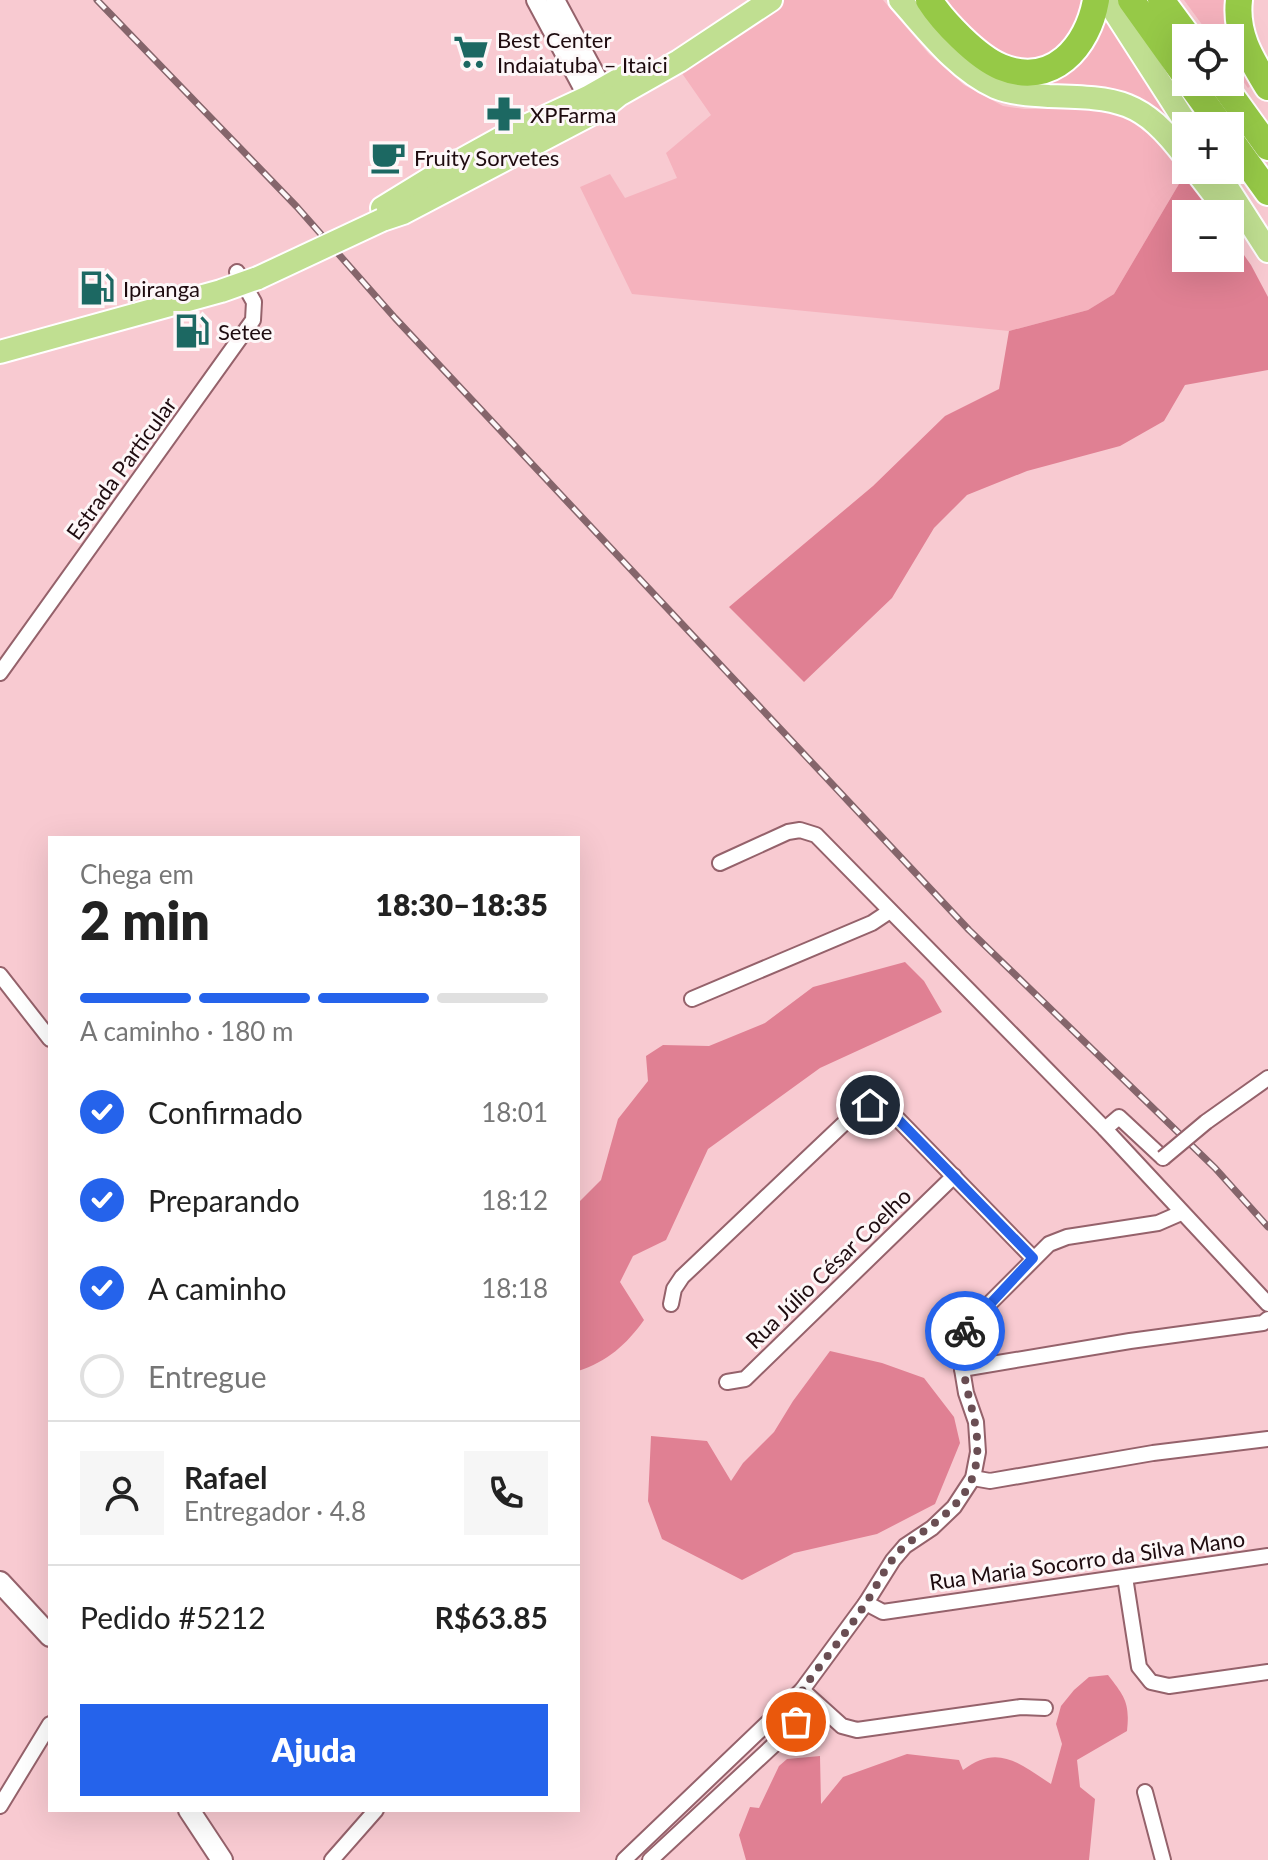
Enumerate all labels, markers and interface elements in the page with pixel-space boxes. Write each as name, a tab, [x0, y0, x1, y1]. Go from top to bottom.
map controls	[1172, 24, 1244, 272]
button: locate	[1172, 24, 1244, 96]
place label: Best Center Indaiatuba – Itaici	[497, 26, 668, 78]
supermarket icon: Best Center Indaiatuba – Itaici	[452, 33, 490, 71]
pharmacy icon: XPFarma	[485, 95, 523, 133]
place label: XPFarma	[530, 101, 616, 128]
button: +	[1172, 112, 1244, 184]
cafe icon: Fruity Sorvetes	[369, 138, 407, 176]
place label: Fruity Sorvetes	[414, 144, 559, 171]
button: −	[1172, 200, 1244, 272]
fuel station icon: Ipiranga	[78, 269, 116, 307]
place label: Ipiranga	[123, 275, 200, 302]
fuel station icon: Setee	[173, 312, 211, 350]
place label: Setee	[218, 318, 272, 345]
street label: Estrada Particular	[60, 391, 182, 545]
text: Chega em	[80, 858, 194, 890]
text: 18:30–18:35	[375, 886, 548, 922]
text: 2 min	[80, 889, 210, 951]
text: A caminho · 180 m	[80, 1015, 293, 1047]
pin	[836, 1071, 904, 1139]
icon: home	[848, 1083, 892, 1127]
icon: check	[80, 1090, 124, 1134]
text: Confirmado	[148, 1094, 303, 1130]
text: 18:01	[481, 1096, 548, 1128]
icon: check	[80, 1178, 124, 1222]
text: Preparando	[148, 1182, 300, 1218]
street label: Rua Júlio César Coelho	[740, 1182, 916, 1354]
text: 18:12	[481, 1184, 548, 1216]
icon: check	[80, 1266, 124, 1310]
text: A caminho	[148, 1270, 287, 1306]
text: 18:18	[481, 1272, 548, 1304]
courier	[925, 1291, 1005, 1371]
icon: bike	[943, 1309, 987, 1353]
text: Entregue	[148, 1358, 267, 1394]
button: person	[80, 1451, 164, 1535]
button: phone	[464, 1451, 548, 1535]
text: Rafael	[184, 1459, 267, 1495]
text: Entregador · 4.8	[184, 1495, 366, 1527]
street label: Rua Maria Socorro da Silva Mano	[927, 1524, 1247, 1596]
text: Pedido #5212	[80, 1599, 266, 1635]
text: R$63.85	[435, 1599, 548, 1635]
pin	[762, 1688, 830, 1756]
icon: bag	[774, 1700, 818, 1744]
button: Ajuda	[80, 1704, 548, 1796]

